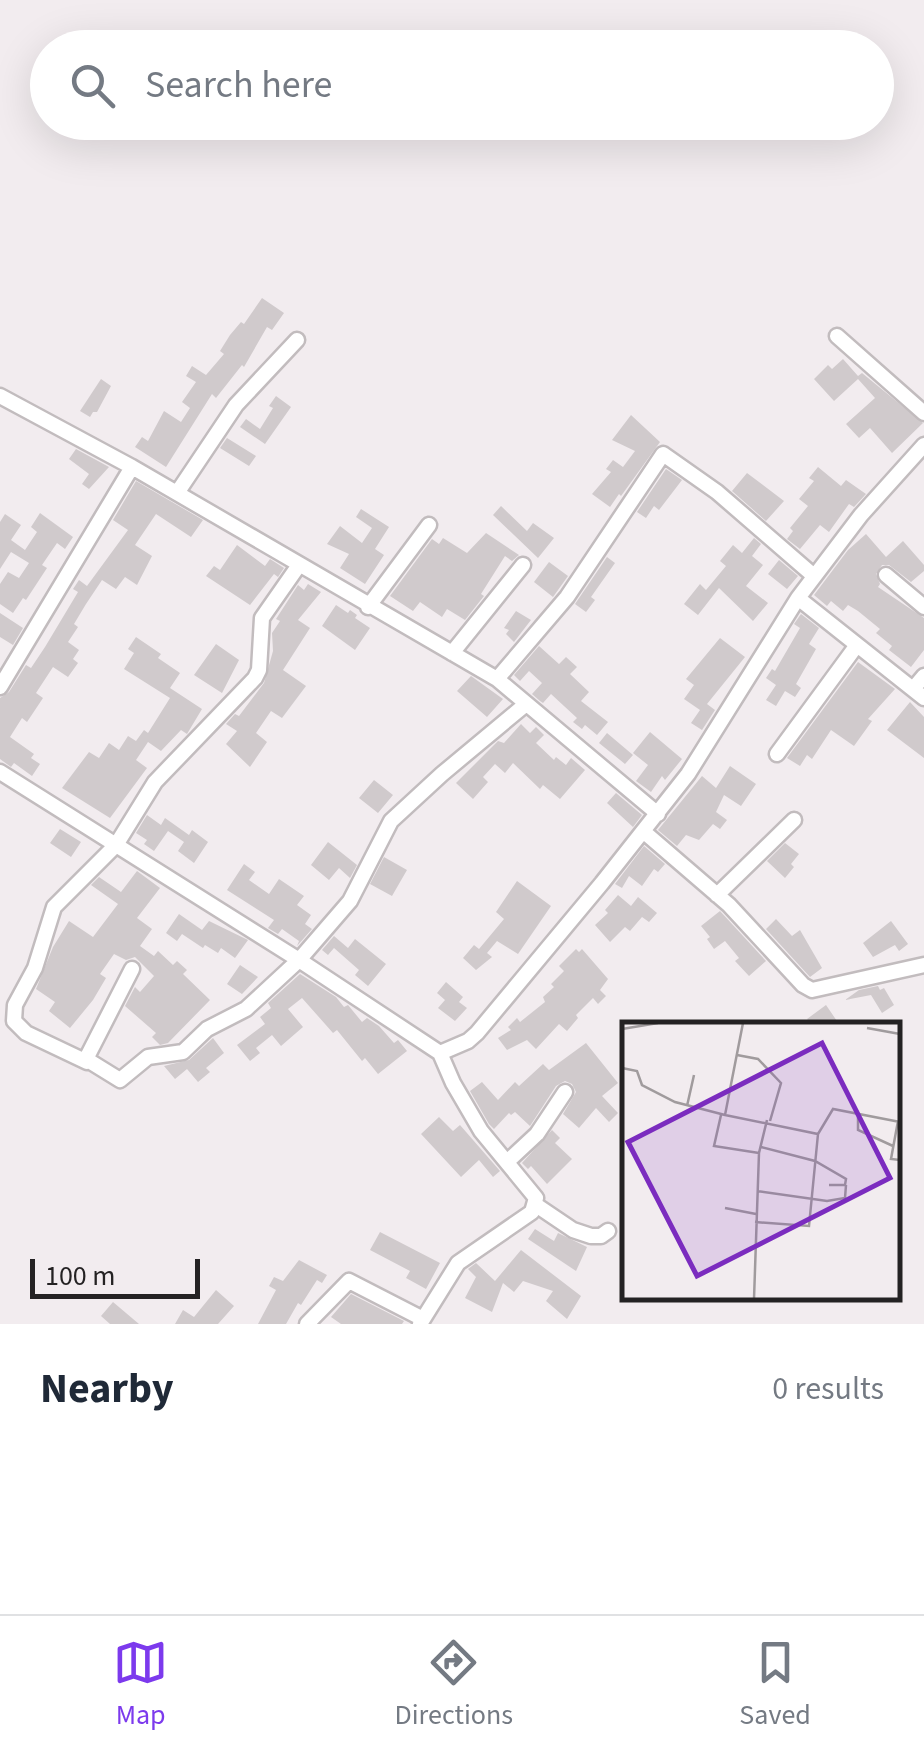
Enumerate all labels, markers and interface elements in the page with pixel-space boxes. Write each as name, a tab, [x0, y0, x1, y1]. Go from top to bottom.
search box	[30, 30, 894, 140]
icon: search	[65, 58, 120, 113]
text: Search here	[145, 58, 332, 112]
inset map	[622, 1022, 899, 1299]
scale bar	[30, 1254, 200, 1298]
text: 100 m	[45, 1256, 116, 1296]
text: Nearby	[40, 1359, 174, 1419]
text: 0 results	[772, 1366, 884, 1412]
tab: Map	[113, 1635, 168, 1735]
tab: Directions	[395, 1635, 513, 1735]
tab: Saved	[739, 1635, 811, 1735]

